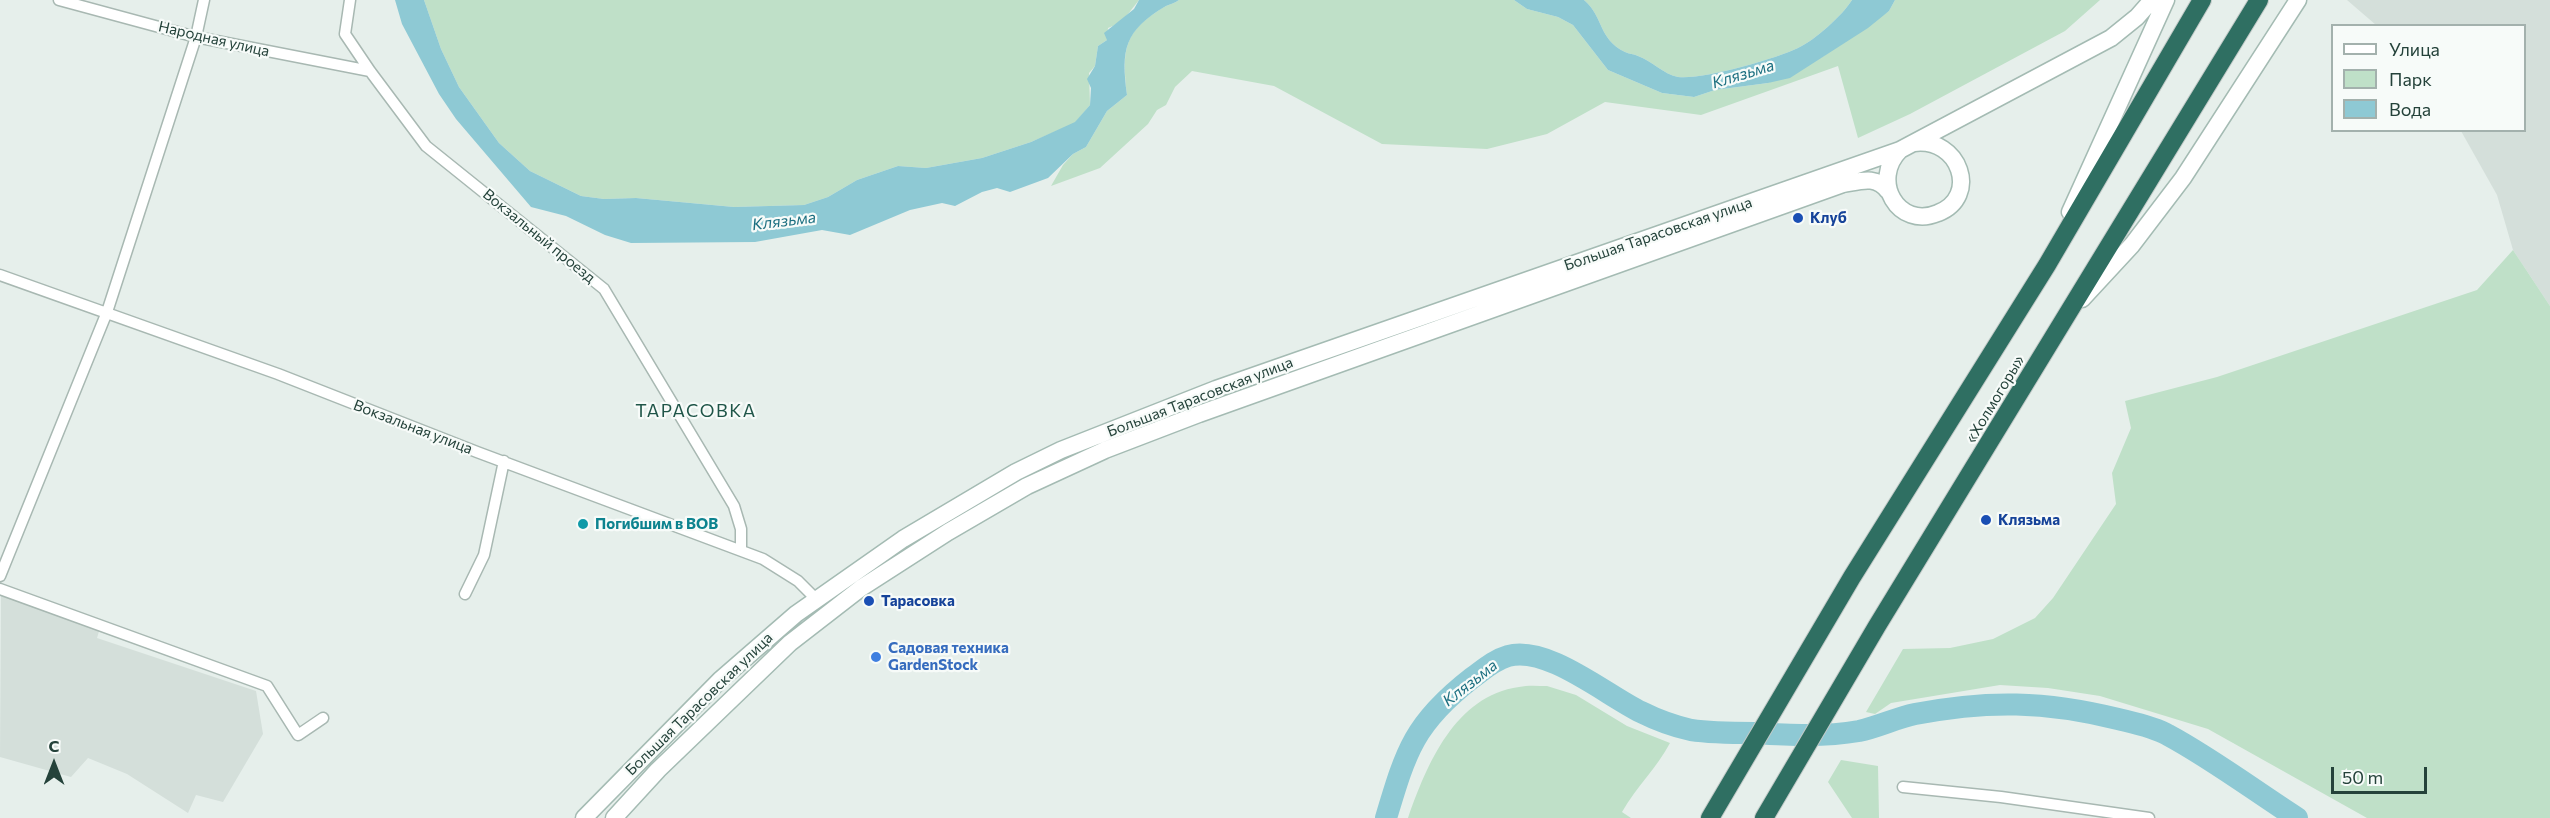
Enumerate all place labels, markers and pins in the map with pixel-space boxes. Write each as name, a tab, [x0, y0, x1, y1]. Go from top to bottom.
place label: Клуб	[1810, 209, 1847, 227]
marker: Клуб	[1791, 211, 1805, 225]
place label: Клязьма	[1998, 511, 2060, 529]
marker: Клязьма	[1979, 513, 1993, 527]
place label: Погибшим в ВОВ	[595, 515, 718, 533]
marker: Погибшим в ВОВ	[576, 517, 590, 531]
place label: Тарасовка	[881, 592, 955, 610]
marker: Тарасовка	[862, 594, 876, 608]
place label: Садовая техника GardenStock	[888, 639, 1009, 674]
marker: Садовая техника GardenStock	[869, 650, 883, 664]

